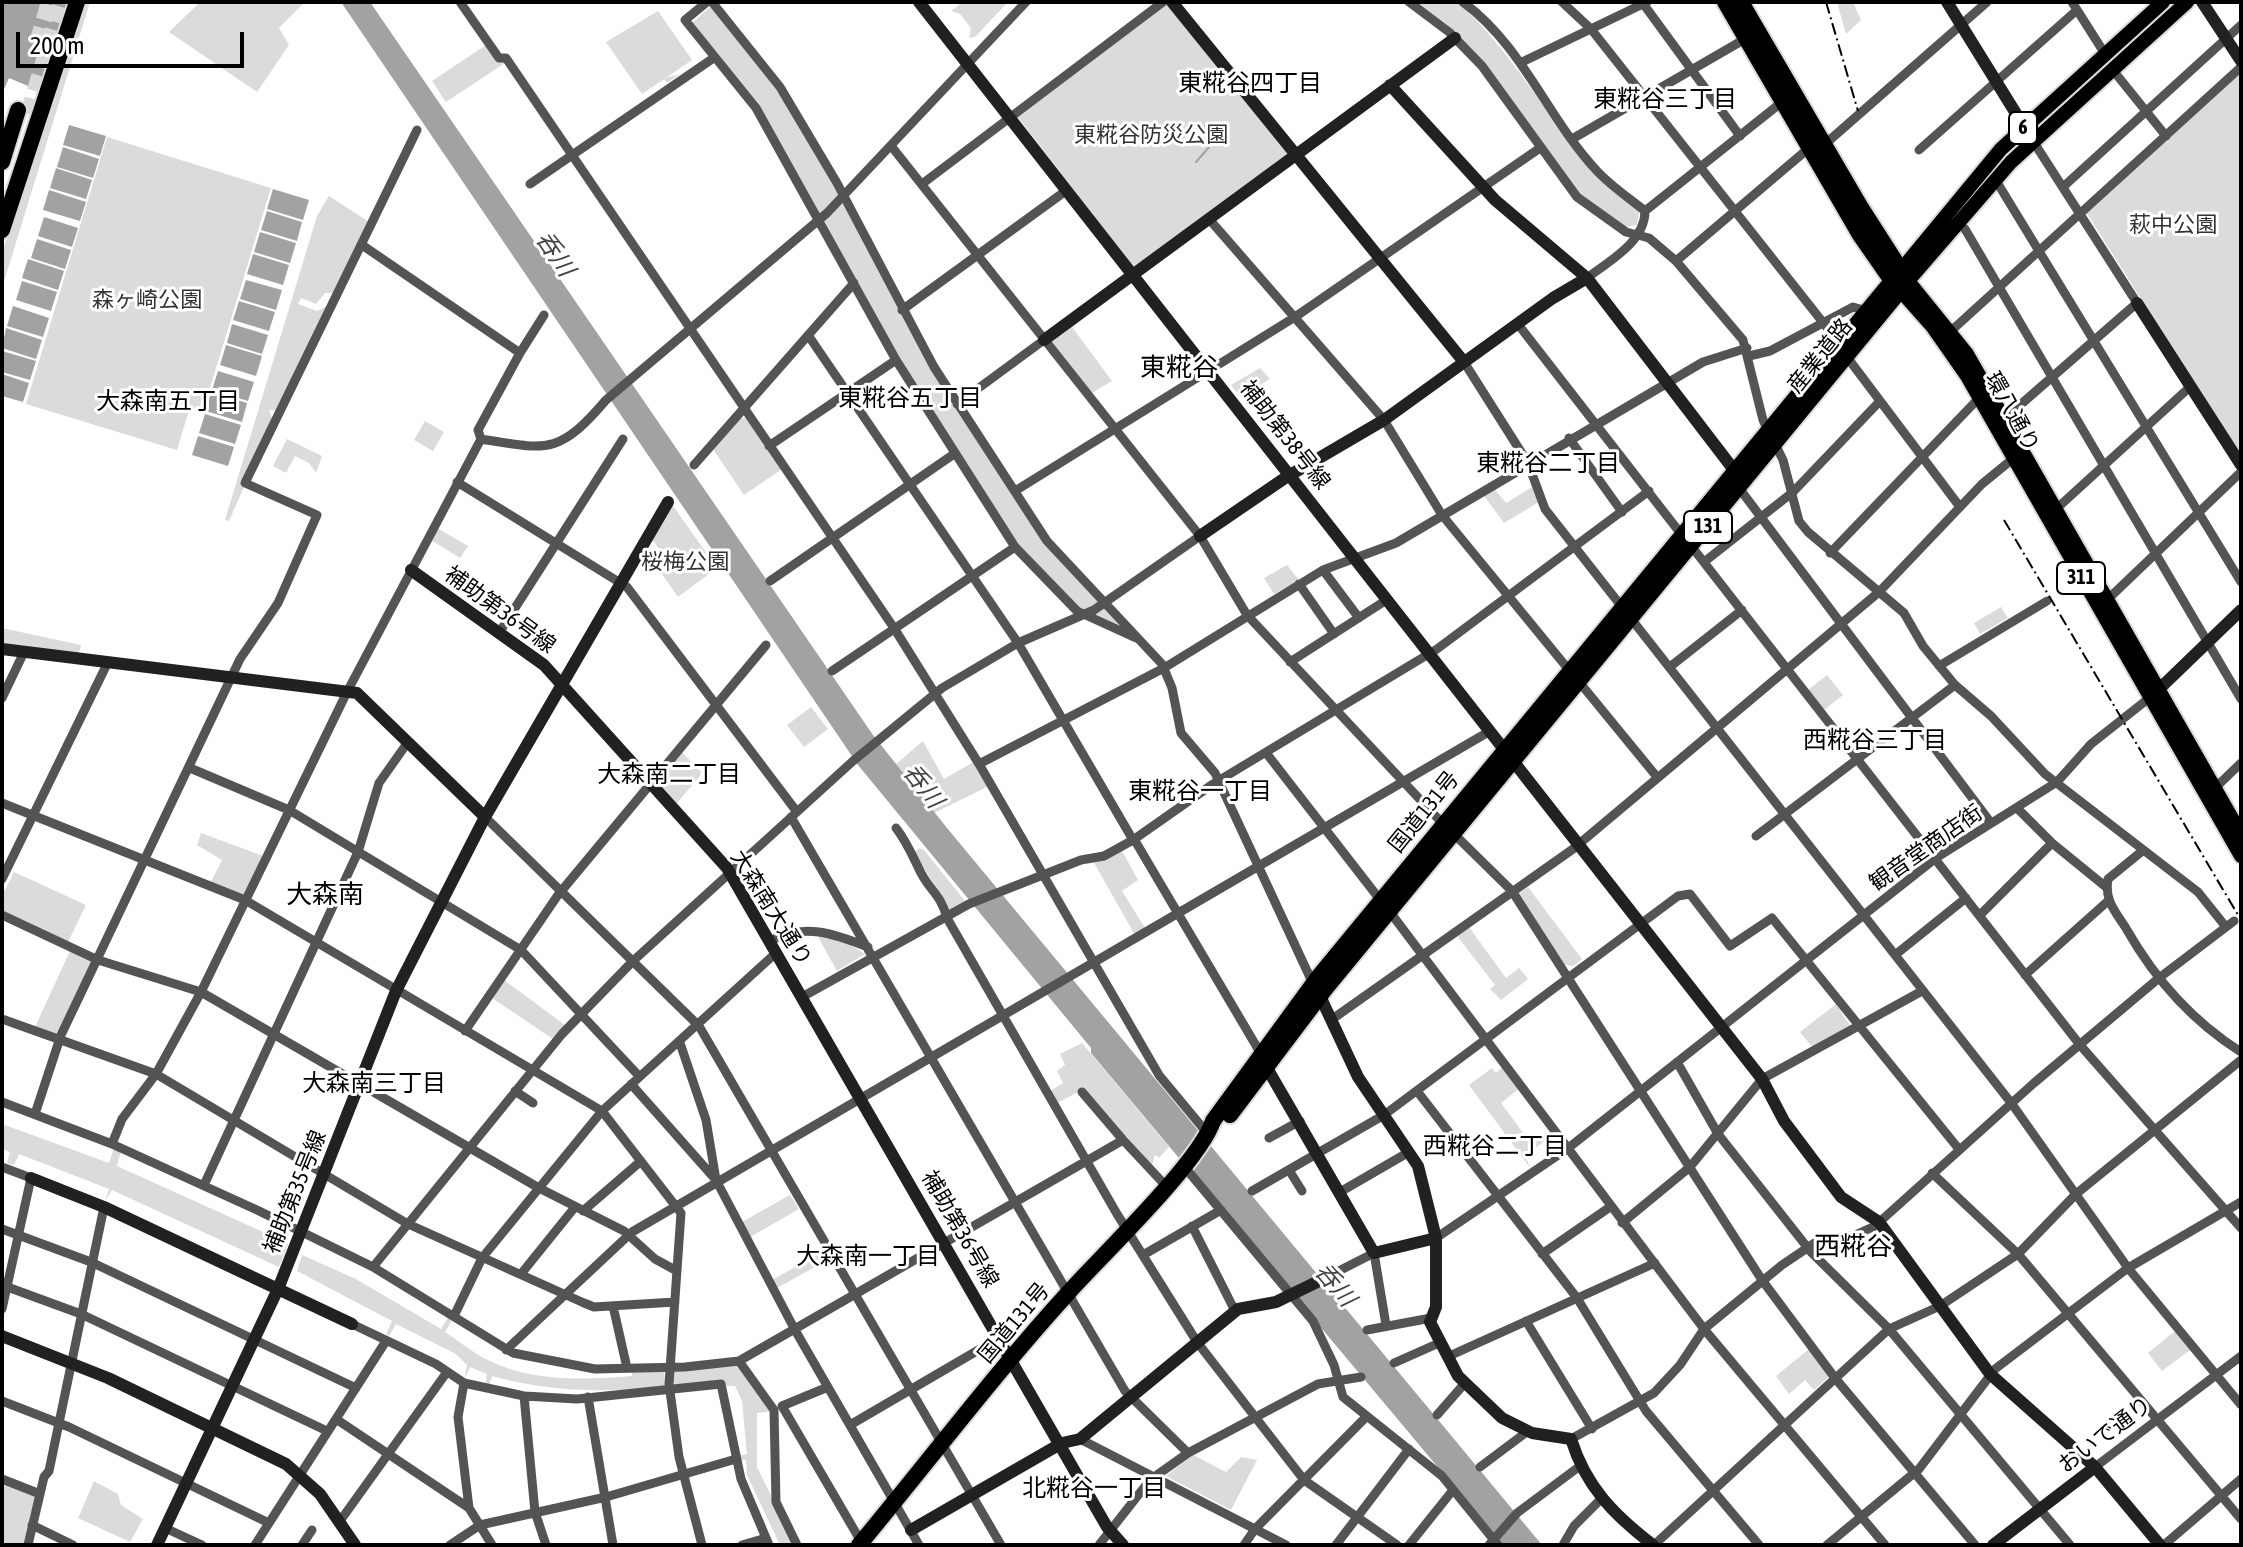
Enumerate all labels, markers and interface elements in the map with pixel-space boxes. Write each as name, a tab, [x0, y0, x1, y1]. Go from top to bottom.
scale bar	[20, 16, 248, 66]
text: 200 m	[30, 32, 84, 59]
district label: 東糀谷四丁目	[1178, 69, 1322, 97]
district label: 東糀谷三丁目	[1593, 85, 1737, 113]
road number: 6	[2009, 112, 2037, 144]
park label: 東糀谷防災公園	[1074, 122, 1228, 148]
park label: 萩中公園	[2129, 212, 2217, 238]
water label: 呑川	[530, 226, 580, 282]
park label: 森ヶ崎公園	[92, 287, 202, 313]
street label: 産業道路	[1782, 313, 1858, 399]
district label: 東糀谷	[1140, 352, 1218, 384]
street label: 環八通り	[1979, 367, 2045, 457]
street label: 補助第38号線	[1234, 375, 1336, 495]
district label: 東糀谷五丁目	[838, 384, 982, 412]
district label: 大森南五丁目	[96, 387, 240, 415]
district label: 東糀谷二丁目	[1476, 449, 1620, 477]
road number: 131	[1684, 511, 1732, 543]
park label: 桜梅公園	[641, 549, 729, 575]
street label: 補助第36号線	[439, 561, 561, 659]
road number: 311	[2057, 562, 2105, 594]
district label: 西糀谷三丁目	[1803, 726, 1947, 754]
water label: 呑川	[897, 758, 949, 814]
district label: 大森南二丁目	[597, 760, 741, 788]
street label: 国道131号	[1383, 766, 1465, 858]
district label: 東糀谷一丁目	[1128, 777, 1272, 805]
street label: 観音堂商店街	[1864, 799, 1988, 897]
street label: 大森南大通り	[725, 845, 817, 971]
district label: 大森南	[286, 879, 364, 911]
district label: 大森南三丁目	[302, 1069, 446, 1097]
street label: 補助第35号線	[258, 1126, 332, 1258]
district label: 西糀谷二丁目	[1423, 1132, 1567, 1160]
street label: 補助第36号線	[916, 1166, 1004, 1292]
district label: 西糀谷	[1814, 1231, 1892, 1263]
district label: 大森南一丁目	[796, 1242, 940, 1270]
water label: 呑川	[1309, 1257, 1361, 1313]
street label: 国道131号	[973, 1277, 1055, 1369]
street label: おいで通り	[2053, 1391, 2157, 1479]
district label: 北糀谷一丁目	[1022, 1474, 1166, 1502]

